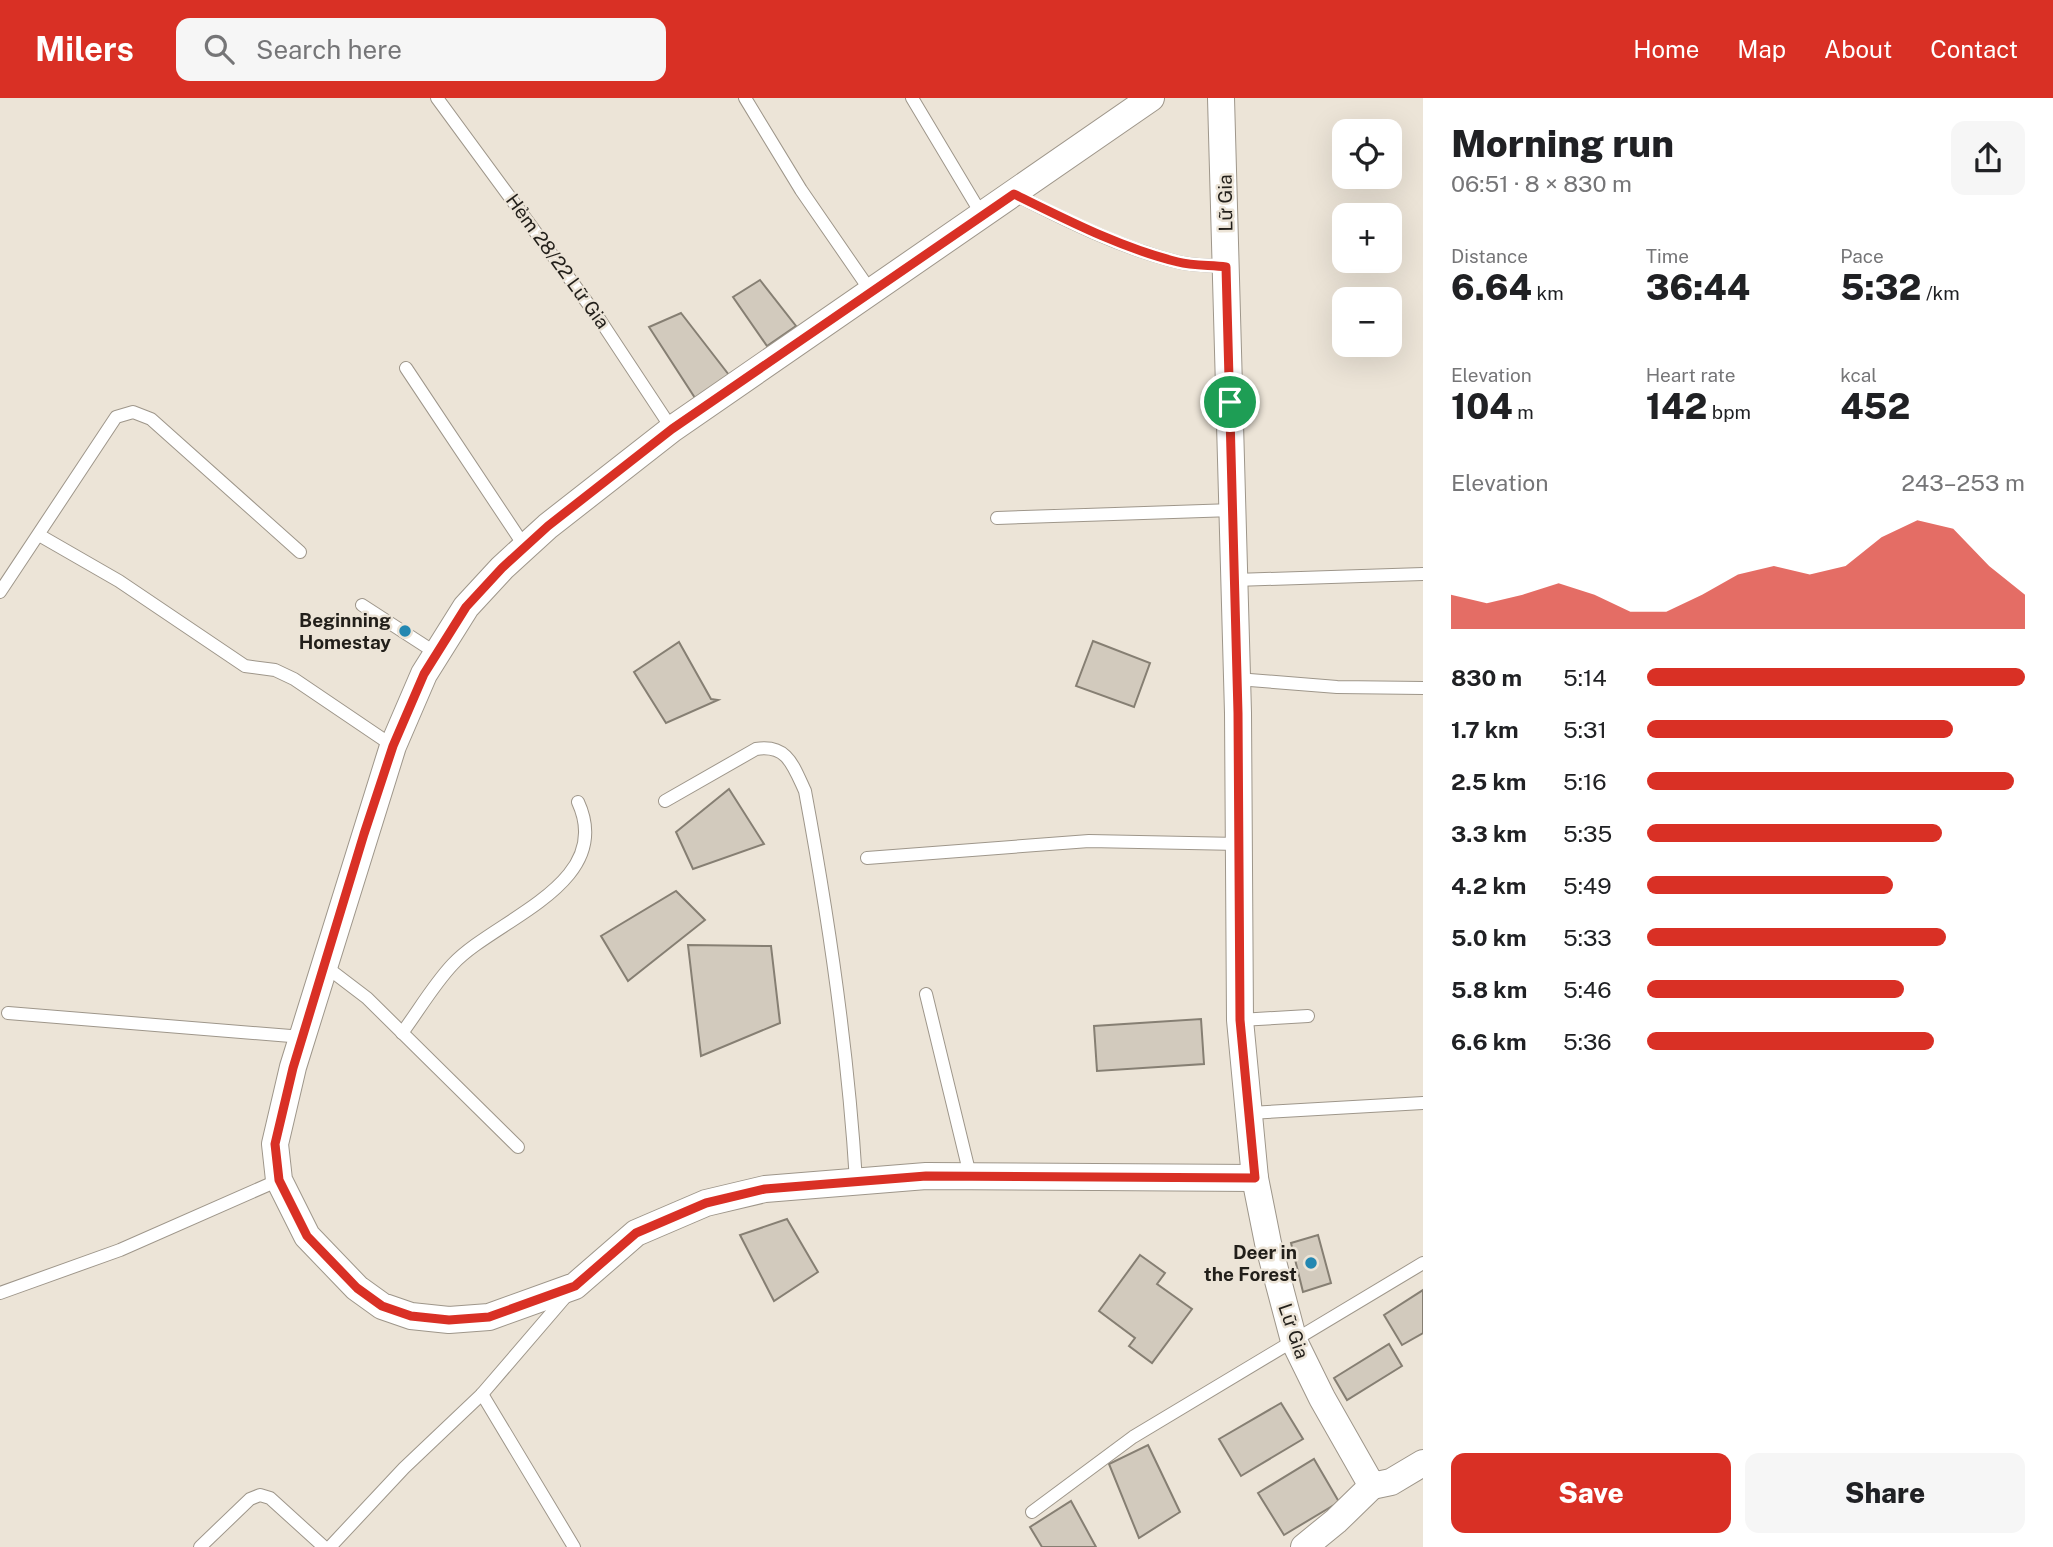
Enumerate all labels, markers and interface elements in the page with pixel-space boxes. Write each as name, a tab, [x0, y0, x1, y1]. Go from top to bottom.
search box	[176, 18, 666, 81]
text: Milers	[35, 30, 134, 68]
icon: search	[200, 30, 238, 68]
text: Search here	[256, 34, 402, 65]
text: Home	[1633, 35, 1699, 63]
text: Map	[1737, 35, 1786, 63]
text: About	[1824, 35, 1892, 63]
text: Contact	[1930, 35, 2018, 63]
map controls	[1332, 119, 1402, 357]
button: locate	[1332, 119, 1402, 189]
text: Morning run	[1451, 121, 1674, 166]
button: share	[1951, 121, 2025, 195]
text: 06:51 · 8 × 830 m	[1451, 170, 1632, 197]
street label: Lữ Gia	[1214, 174, 1236, 232]
street label: Hẻm 28/22 Lữ Gia	[502, 189, 614, 333]
button: +	[1332, 203, 1402, 273]
text: Distance	[1451, 245, 1528, 267]
text: Time	[1646, 245, 1689, 267]
text: Pace	[1840, 245, 1884, 267]
text: 6.64	[1451, 267, 1532, 308]
text: 36:44	[1646, 267, 1750, 308]
text: 5:32	[1840, 267, 1921, 308]
text: km	[1532, 282, 1564, 304]
text: /km	[1921, 282, 1960, 304]
button: −	[1332, 287, 1402, 357]
text: Elevation	[1451, 364, 1532, 386]
text: Heart rate	[1646, 364, 1735, 386]
text: kcal	[1840, 364, 1877, 386]
pin	[1200, 372, 1260, 432]
icon: arrive	[1211, 383, 1249, 421]
text: 104	[1451, 386, 1513, 427]
text: 142	[1646, 386, 1707, 427]
text: 452	[1840, 386, 1910, 427]
text: m	[1513, 401, 1534, 423]
text: bpm	[1707, 401, 1751, 423]
text: Elevation	[1451, 469, 1549, 496]
text: 243–253 m	[1901, 469, 2025, 496]
place label: Beginning Homestay	[299, 609, 391, 653]
marker: Beginning Homestay	[397, 623, 413, 639]
text: 830 m	[1451, 664, 1522, 691]
text: 5:14	[1563, 664, 1607, 691]
text: 1.7 km	[1451, 716, 1519, 743]
text: 5:31	[1563, 716, 1607, 743]
text: 2.5 km	[1451, 768, 1526, 795]
text: 5:16	[1563, 768, 1607, 795]
text: 3.3 km	[1451, 820, 1527, 847]
text: 5:35	[1563, 820, 1612, 847]
text: 4.2 km	[1451, 872, 1526, 899]
text: 5:49	[1563, 872, 1612, 899]
text: 5.0 km	[1451, 924, 1527, 951]
text: 5:33	[1563, 924, 1612, 951]
text: 5.8 km	[1451, 976, 1527, 1003]
text: 5:46	[1563, 976, 1612, 1003]
text: 6.6 km	[1451, 1028, 1527, 1055]
text: 5:36	[1563, 1028, 1612, 1055]
place label: Deer in the Forest	[1204, 1241, 1297, 1285]
marker: Deer in the Forest	[1303, 1255, 1319, 1271]
street label: Lữ Gia	[1274, 1300, 1314, 1362]
button: Save	[1451, 1453, 1731, 1533]
button: Share	[1745, 1453, 2025, 1533]

